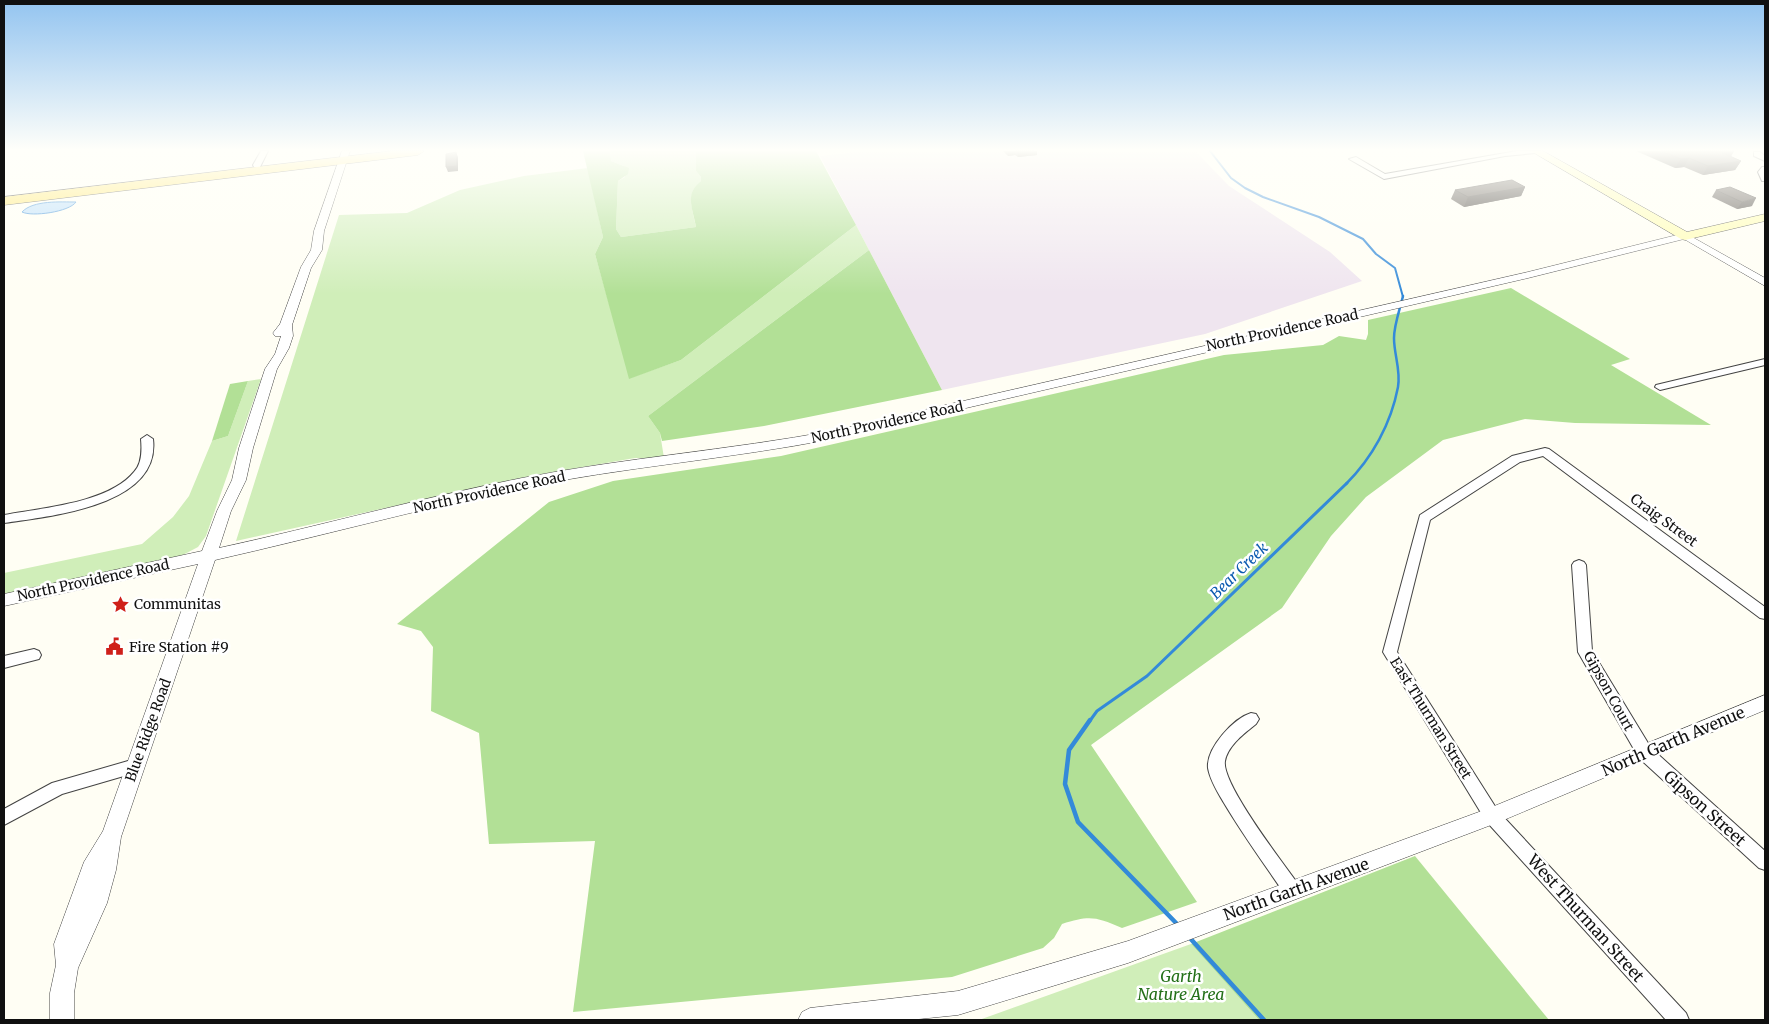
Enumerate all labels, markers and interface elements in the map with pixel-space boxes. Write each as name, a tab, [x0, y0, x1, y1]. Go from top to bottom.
street label: North Providence Road	[1204, 305, 1360, 355]
street label: North Providence Road	[809, 397, 965, 447]
street label: North Providence Road	[411, 467, 567, 517]
street label: Craig Street	[1627, 490, 1702, 551]
water label: Bear Creek	[1206, 538, 1272, 603]
street label: North Providence Road	[15, 555, 171, 605]
place icon: Communitas	[110, 594, 130, 614]
place label: Communitas	[134, 595, 221, 613]
public building icon: Fire Station #9	[105, 637, 125, 657]
place label: Fire Station #9	[129, 638, 229, 656]
street label: Gipson Court	[1580, 648, 1639, 734]
street label: East Thurman Street	[1386, 654, 1476, 783]
street label: Blue Ridge Road	[121, 675, 175, 784]
street label: North Garth Avenue	[1599, 702, 1747, 780]
street label: Gipson Street	[1660, 766, 1751, 851]
street label: West Thurman Street	[1523, 849, 1649, 986]
street label: North Garth Avenue	[1221, 853, 1371, 925]
park label: Garth Nature Area	[1137, 966, 1225, 1004]

